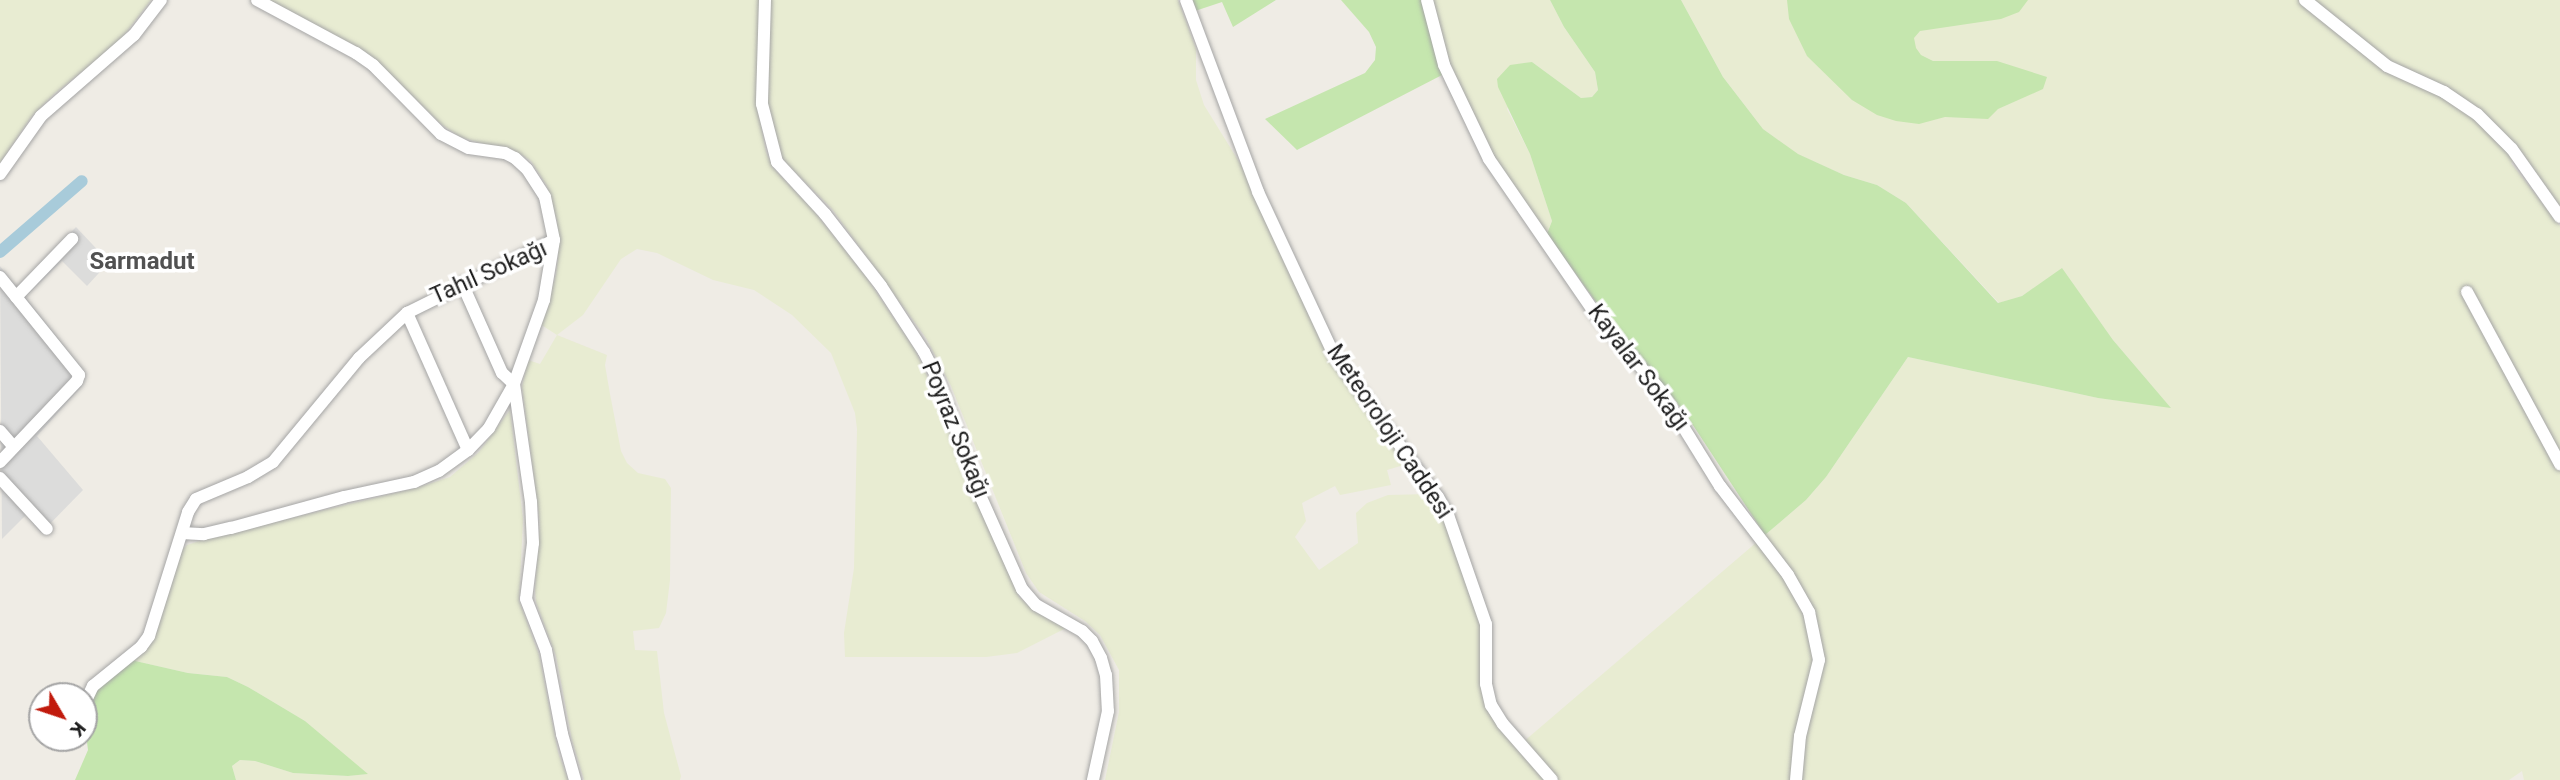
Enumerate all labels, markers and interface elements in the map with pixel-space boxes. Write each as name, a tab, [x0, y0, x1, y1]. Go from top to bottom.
street label: Tahıl Sokağı	[427, 235, 551, 311]
district label: Sarmadut	[89, 248, 195, 276]
street label: Kayalar Sokağı	[1581, 299, 1695, 437]
street label: Meteoroloji Caddesi	[1320, 340, 1458, 524]
street label: Poyraz Sokağı	[915, 358, 995, 502]
north arrow	[28, 682, 98, 752]
text: K	[65, 717, 91, 741]

